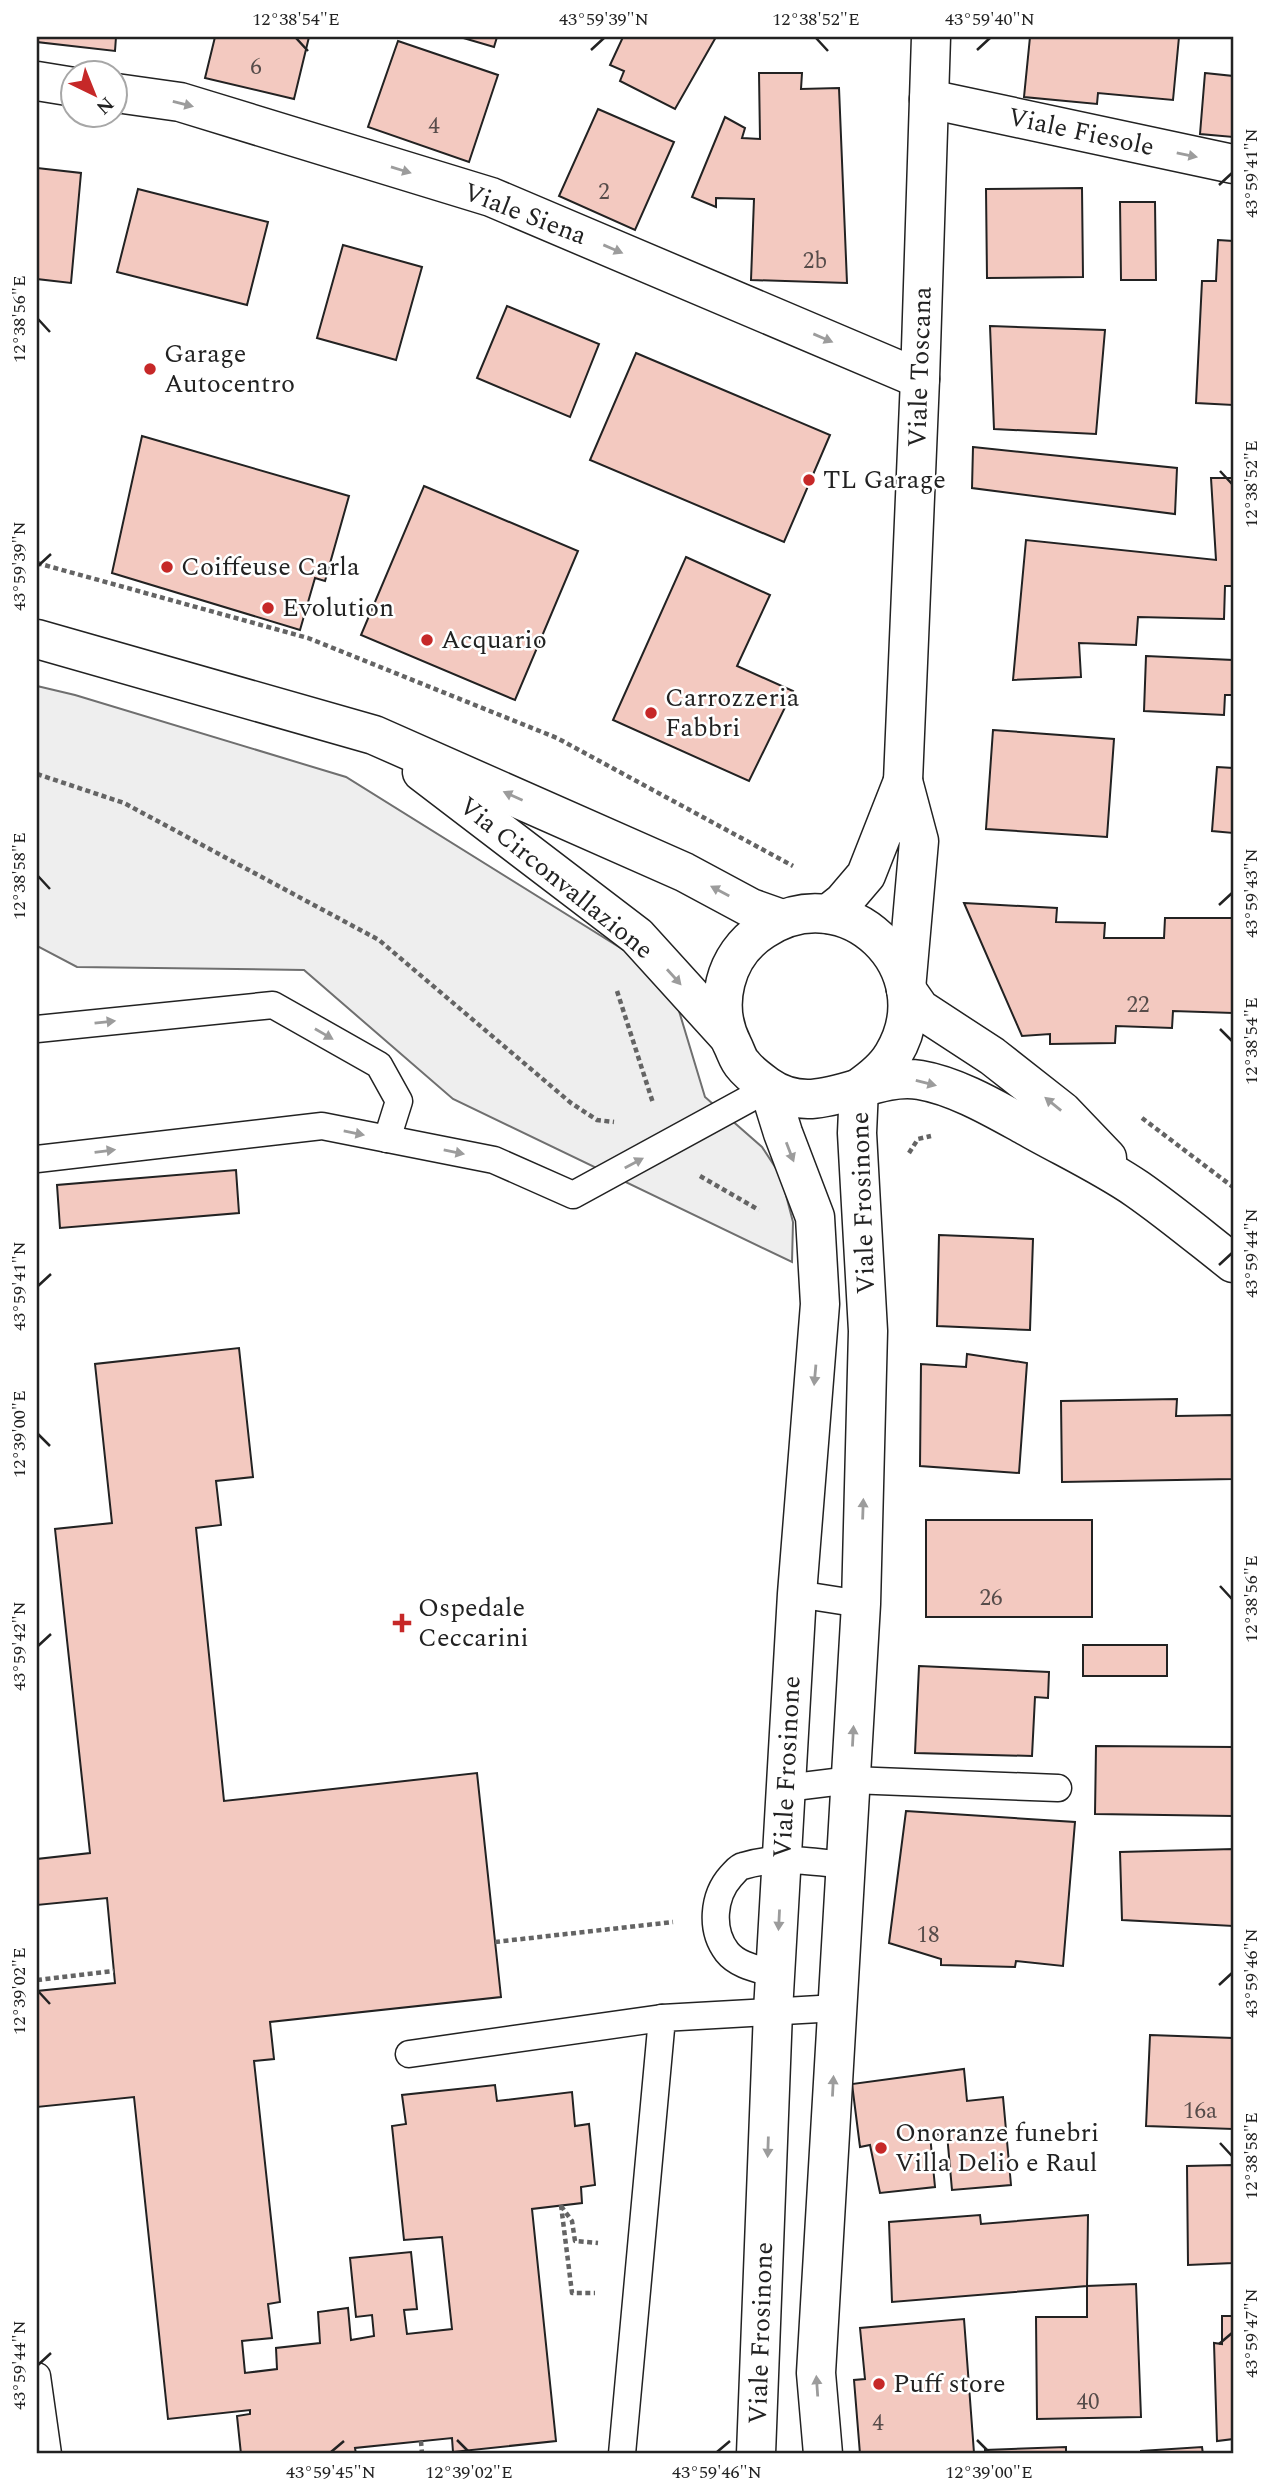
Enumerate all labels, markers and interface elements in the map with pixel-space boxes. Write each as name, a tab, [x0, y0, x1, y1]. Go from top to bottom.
text: 12°38'54"E	[252, 6, 340, 33]
text: 43°59'39"N	[559, 6, 649, 33]
text: 12°38'52"E	[772, 6, 860, 33]
text: 43°59'40"N	[945, 6, 1035, 33]
house number: 6	[250, 50, 262, 85]
north arrow	[60, 60, 130, 130]
text: N	[89, 89, 120, 121]
street label: Viale Fiesole	[1004, 97, 1158, 167]
one-way arrow	[172, 99, 194, 110]
house number: 4	[428, 109, 440, 144]
text: 43°59'41"N	[1238, 128, 1265, 218]
one-way arrow	[1176, 149, 1198, 160]
one-way arrow	[390, 165, 411, 175]
street label: Viale Siena	[458, 172, 593, 256]
house number: 2	[598, 175, 610, 210]
one-way arrow	[603, 244, 624, 255]
house number: 2b	[803, 244, 827, 279]
text: 12°38'56"E	[6, 275, 33, 363]
street label: Viale Toscana	[897, 286, 943, 448]
one-way arrow	[813, 332, 833, 344]
place label: Garage Autocentro	[164, 334, 295, 404]
marker: Garage Autocentro	[142, 361, 158, 377]
text: 12°38'52"E	[1238, 440, 1265, 528]
place label: TL Garage	[823, 460, 946, 500]
marker: TL Garage	[801, 472, 817, 488]
text: 43°59'39"N	[6, 521, 33, 611]
place label: Coiffeuse Carla	[181, 547, 360, 587]
marker: Coiffeuse Carla	[159, 559, 175, 575]
place label: Evolution	[282, 588, 394, 628]
marker: Evolution	[260, 600, 276, 616]
place label: Acquario	[441, 620, 547, 660]
marker: Acquario	[419, 632, 435, 648]
place label: Carrozzeria Fabbri	[665, 678, 800, 748]
marker: Carrozzeria Fabbri	[643, 705, 659, 721]
street label: Via Circonvallazione	[450, 787, 662, 969]
one-way arrow	[503, 790, 523, 802]
text: 12°38'58"E	[6, 832, 33, 920]
text: 43°59'43"N	[1238, 848, 1265, 938]
one-way arrow	[710, 885, 729, 897]
one-way arrow	[666, 968, 682, 986]
house number: 22	[1127, 988, 1150, 1023]
text: 12°38'54"E	[1238, 997, 1265, 1085]
one-way arrow	[94, 1016, 116, 1027]
one-way arrow	[314, 1028, 333, 1040]
one-way arrow	[915, 1077, 937, 1088]
one-way arrow	[1045, 1097, 1063, 1112]
street label: Viale Frosinone	[840, 1111, 886, 1295]
one-way arrow	[343, 1128, 365, 1139]
one-way arrow	[785, 1142, 796, 1163]
one-way arrow	[94, 1146, 116, 1157]
one-way arrow	[443, 1147, 465, 1158]
one-way arrow	[624, 1157, 644, 1169]
text: 43°59'44"N	[1238, 1208, 1265, 1298]
text: 43°59'41"N	[6, 1241, 33, 1331]
one-way arrow	[809, 1364, 820, 1386]
text: 12°39'00"E	[6, 1390, 33, 1478]
one-way arrow	[858, 1498, 869, 1520]
text: 12°38'56"E	[1238, 1555, 1265, 1643]
house number: 26	[980, 1581, 1003, 1616]
place label: Ospedale Ceccarini	[418, 1588, 529, 1658]
text: 43°59'42"N	[6, 1601, 33, 1691]
marker: Ospedale Ceccarini	[392, 1613, 412, 1633]
street label: Viale Frosinone	[762, 1675, 812, 1859]
one-way arrow	[848, 1725, 859, 1747]
one-way arrow	[773, 1909, 784, 1931]
house number: 18	[917, 1918, 940, 1953]
text: 43°59'46"N	[1238, 1928, 1265, 2018]
text: 12°39'02"E	[6, 1947, 33, 2035]
one-way arrow	[828, 2075, 839, 2097]
house number: 16a	[1183, 2094, 1217, 2129]
text: 12°38'58"E	[1238, 2112, 1265, 2200]
place label: Onoranze funebri Villa Delio e Raul	[895, 2113, 1099, 2183]
one-way arrow	[763, 2136, 774, 2158]
marker: Onoranze funebri Villa Delio e Raul	[873, 2140, 889, 2156]
street label: Viale Frosinone	[738, 2241, 784, 2425]
text: 43°59'47"N	[1238, 2288, 1265, 2378]
text: 43°59'44"N	[6, 2320, 33, 2410]
place label: Puff store	[893, 2364, 1006, 2404]
one-way arrow	[811, 2375, 822, 2397]
marker: Puff store	[871, 2376, 887, 2392]
house number: 40	[1077, 2385, 1100, 2420]
house number: 4	[872, 2406, 884, 2441]
text: 43°59'45"N	[286, 2459, 376, 2486]
text: 12°39'02"E	[425, 2459, 513, 2486]
text: 43°59'46"N	[672, 2459, 762, 2486]
text: 12°39'00"E	[945, 2459, 1033, 2486]

